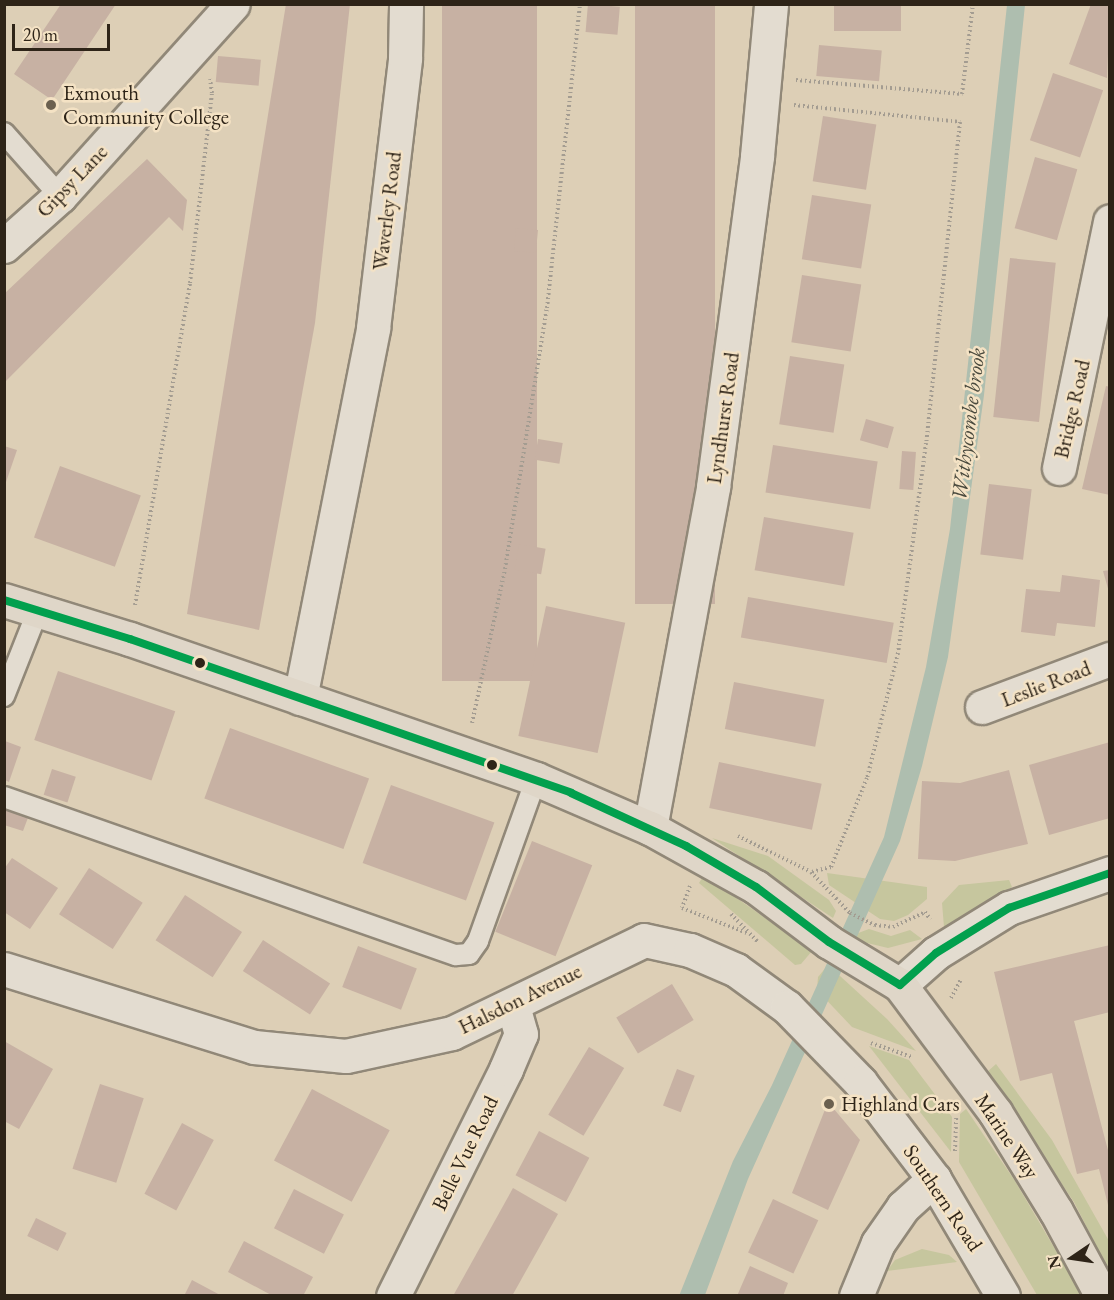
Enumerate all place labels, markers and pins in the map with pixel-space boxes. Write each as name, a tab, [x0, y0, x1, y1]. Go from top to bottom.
place label: Exmouth Community College	[63, 80, 229, 130]
marker: Exmouth Community College	[44, 98, 58, 112]
unlabelled marker	[194, 657, 206, 669]
unlabelled marker	[486, 759, 498, 771]
place label: Highland Cars	[841, 1091, 960, 1117]
marker: Highland Cars	[822, 1097, 836, 1111]

